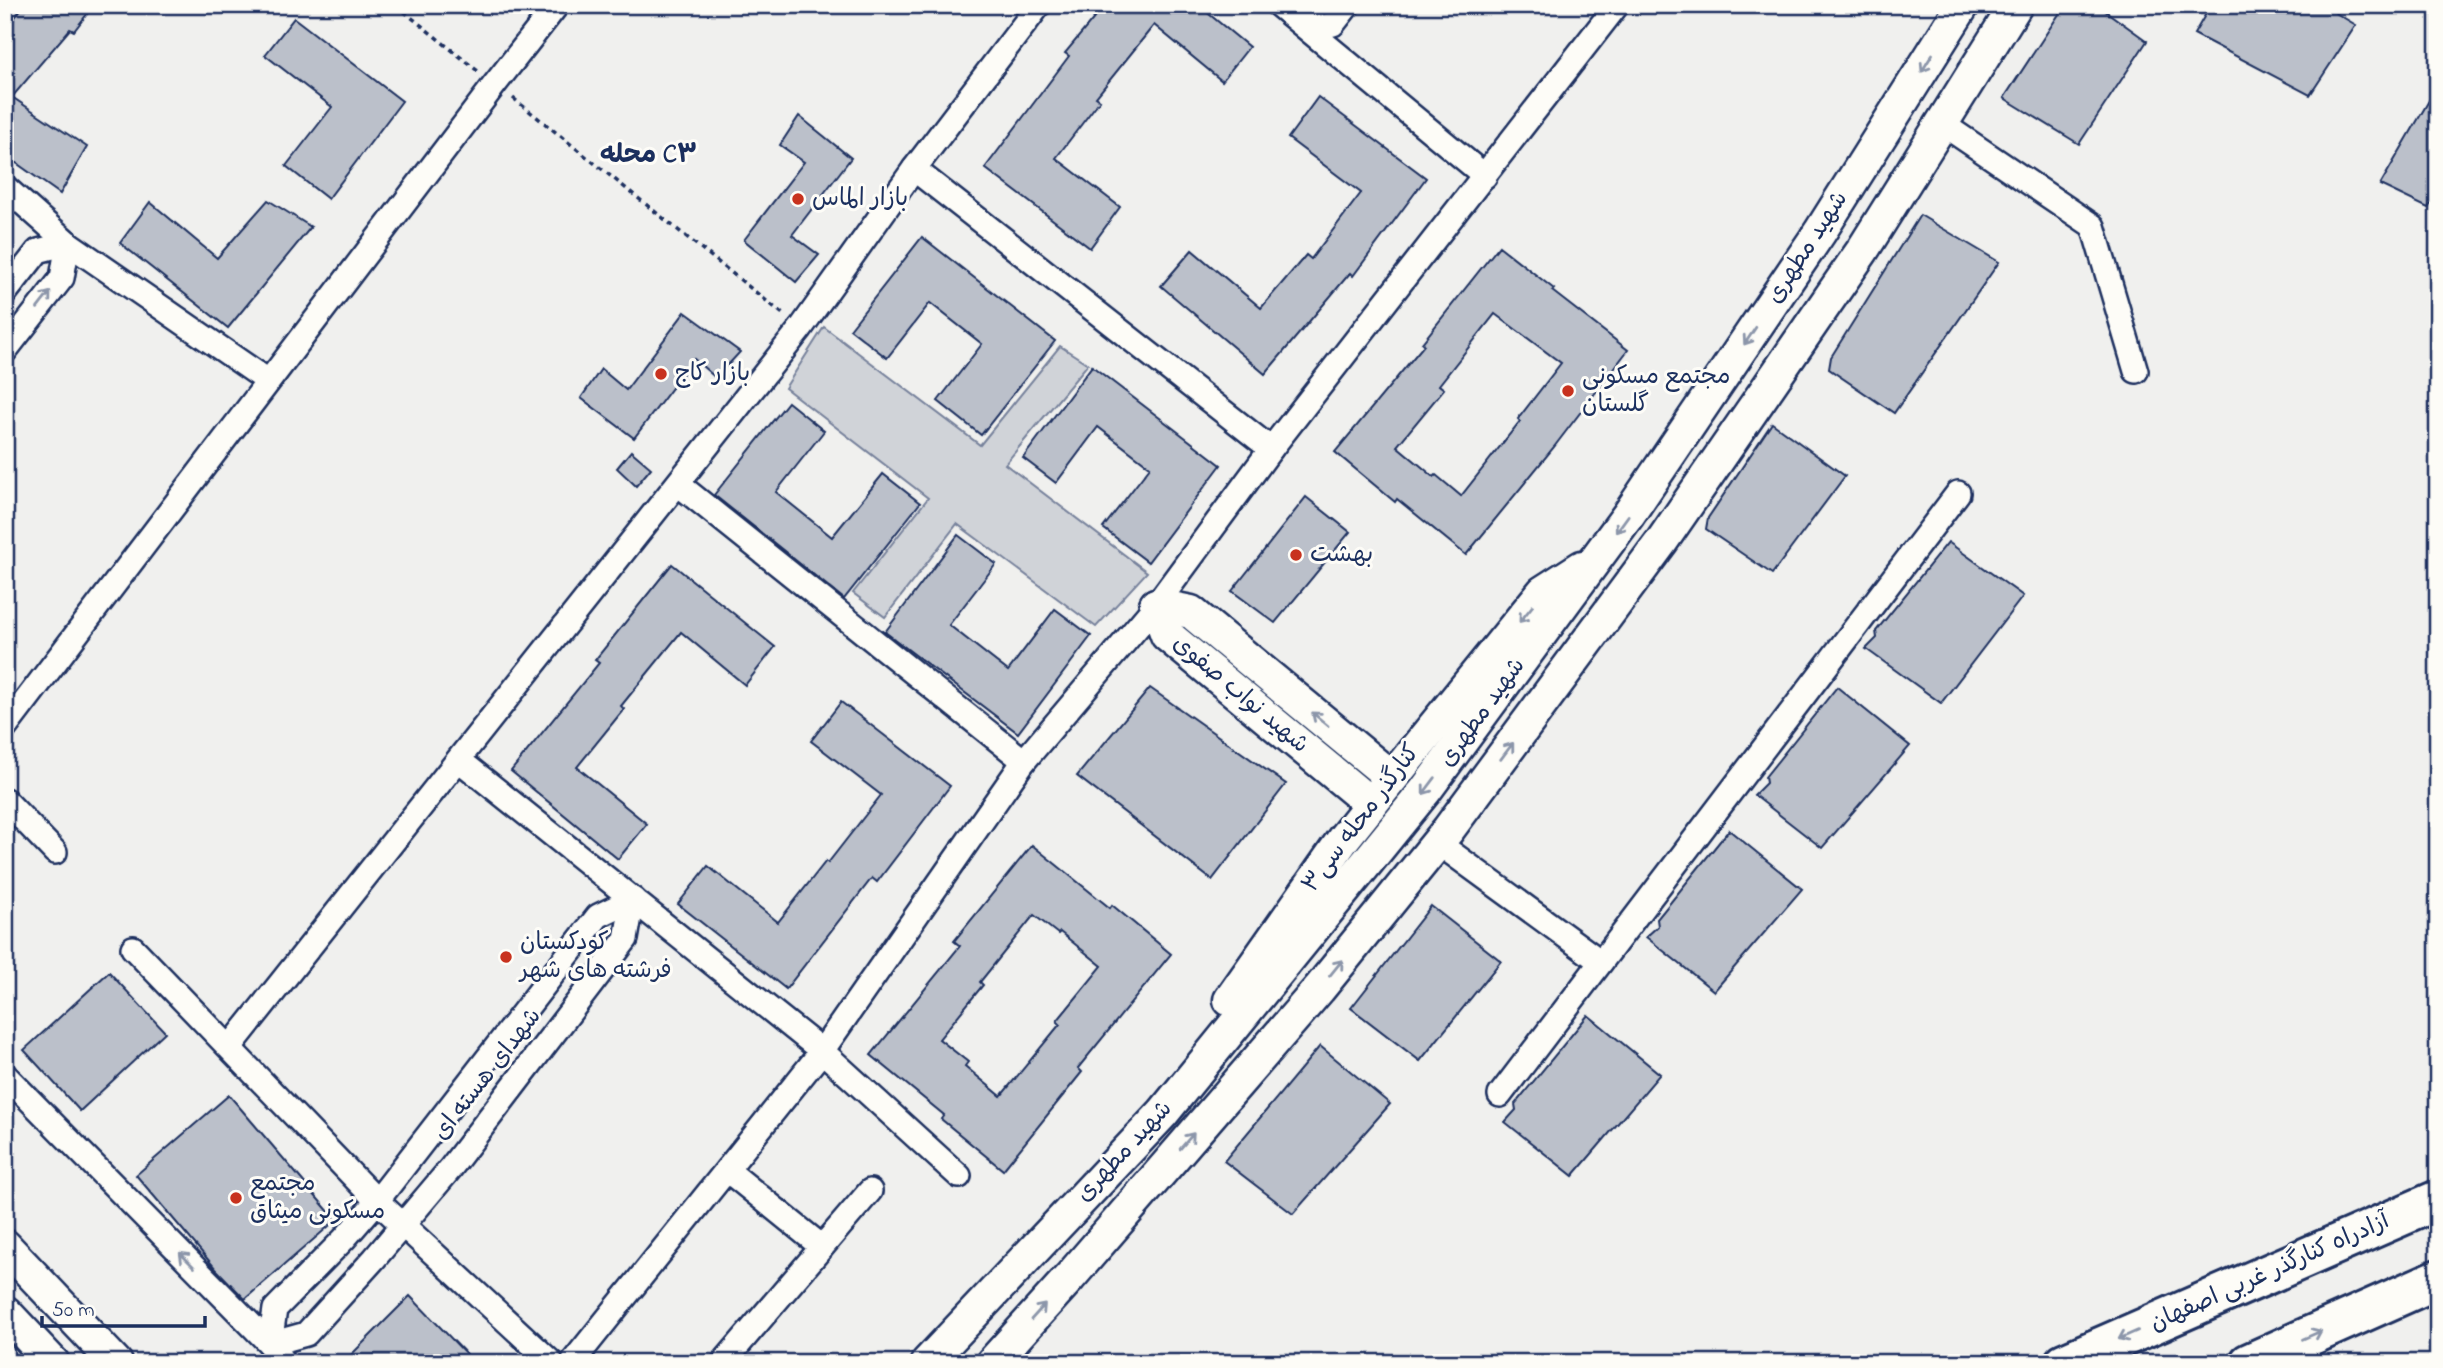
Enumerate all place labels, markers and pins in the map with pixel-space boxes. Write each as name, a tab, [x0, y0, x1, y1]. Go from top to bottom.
place label: بازار الماس	[812, 182, 908, 217]
marker: بازار الماس	[790, 191, 806, 207]
place label: بازار کاج	[675, 357, 750, 392]
place label: مجتمع مسکونی گلستان	[1582, 360, 1730, 423]
marker: بازار کاج	[653, 366, 669, 382]
marker: مجتمع مسکونی گلستان	[1560, 383, 1576, 399]
place label: بهشت	[1310, 538, 1373, 573]
marker: بهشت	[1288, 547, 1304, 563]
place label: کودکستان فرشته های شهر	[518, 926, 672, 989]
marker: کودکستان فرشته های شهر	[498, 949, 514, 965]
place label: مجتمع مسکونی میثاق	[250, 1167, 385, 1230]
marker: مجتمع مسکونی میثاق	[228, 1190, 244, 1206]

